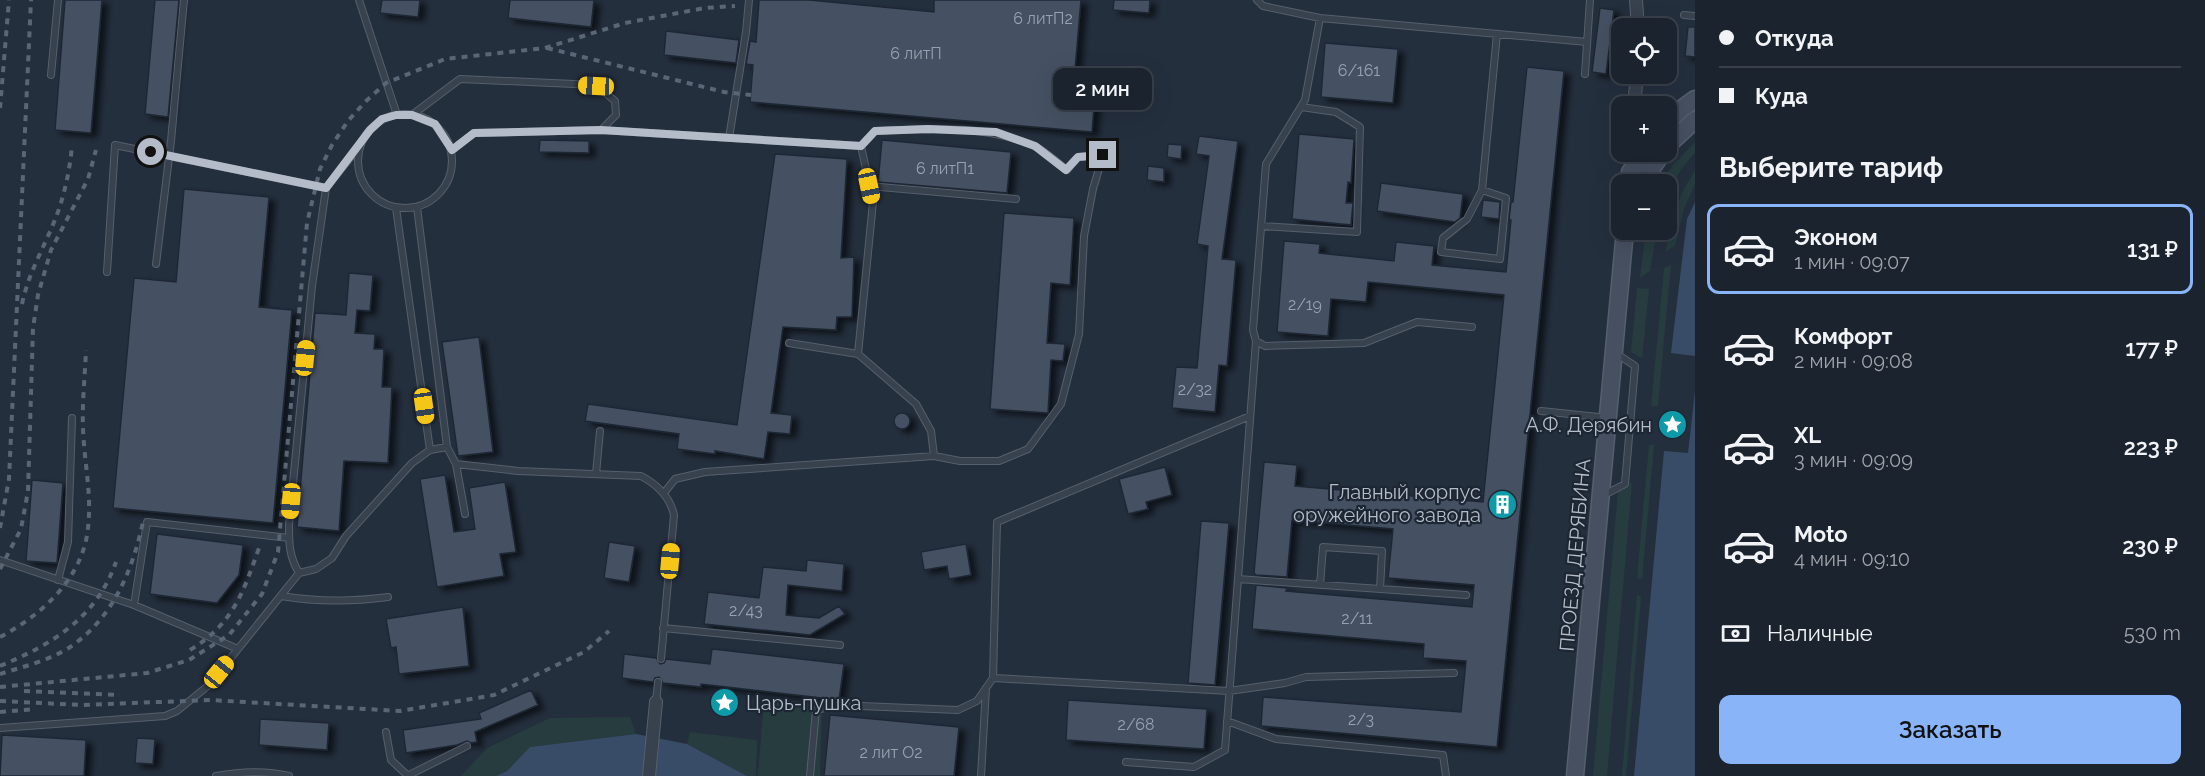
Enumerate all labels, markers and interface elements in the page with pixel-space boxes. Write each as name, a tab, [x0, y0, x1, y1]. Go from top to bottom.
house number: 6 литП2	[1013, 9, 1073, 28]
map controls	[1611, 18, 1677, 240]
button: locate	[1611, 18, 1677, 84]
text: Откуда	[1755, 25, 1834, 51]
house number: 6 литП	[890, 44, 942, 63]
house number: 6/161	[1338, 61, 1380, 80]
callout: 2 мин	[1054, 68, 1152, 110]
car	[578, 76, 614, 96]
text: 2 мин	[1075, 77, 1130, 101]
text: Куда	[1755, 83, 1808, 109]
button: +	[1611, 96, 1677, 162]
route start	[137, 138, 164, 165]
route end	[1089, 141, 1116, 168]
text: Выберите тариф	[1719, 152, 1943, 183]
house number: 6 литП1	[916, 159, 974, 178]
car	[856, 167, 882, 205]
button: −	[1611, 174, 1677, 240]
icon: car	[1722, 222, 1776, 276]
text: Эконом	[1794, 224, 1878, 250]
text: 131 ₽	[2127, 236, 2178, 262]
text: 1 мин · 09:07	[1794, 250, 1910, 274]
house number: 2/19	[1288, 295, 1322, 314]
icon: car	[1722, 321, 1776, 375]
text: Комфорт	[1794, 323, 1892, 349]
text: 177 ₽	[2125, 335, 2178, 361]
car	[294, 339, 316, 377]
text: 2 мин · 09:08	[1794, 349, 1913, 373]
house number: 2/32	[1178, 380, 1212, 399]
car	[413, 387, 435, 425]
place icon: А.Ф. Дерябин	[1657, 409, 1689, 441]
place label: А.Ф. Дерябин	[1525, 413, 1652, 437]
icon: car	[1722, 420, 1776, 474]
text: XL	[1794, 422, 1821, 448]
text: 223 ₽	[2124, 434, 2178, 460]
text: 3 мин · 09:09	[1794, 448, 1913, 472]
street label: ПРОЕЗД ДЕРЯБИНА	[1555, 457, 1595, 652]
place label: Главный корпус оружейного завода	[1293, 480, 1481, 527]
car	[280, 482, 302, 520]
building icon: Главный корпус оружейного завода	[1486, 488, 1518, 520]
icon: car	[1722, 519, 1776, 573]
text: Moto	[1794, 521, 1848, 547]
text: 230 ₽	[2122, 533, 2178, 559]
car	[659, 542, 681, 580]
text: 4 мин · 09:10	[1794, 547, 1910, 571]
house number: 2/43	[729, 601, 763, 620]
house number: 2/11	[1341, 609, 1373, 628]
icon: cash	[1719, 617, 1752, 650]
text: Наличные	[1767, 620, 1873, 646]
text: 530 m	[2124, 621, 2181, 645]
car	[201, 652, 237, 692]
place icon: Царь-пушка	[709, 687, 741, 719]
place label: Царь-пушка	[746, 691, 862, 715]
button: Заказать	[1719, 695, 2181, 764]
house number: 2/3	[1348, 710, 1374, 729]
house number: 2/68	[1118, 715, 1154, 734]
house number: 2 лит О2	[859, 743, 923, 762]

